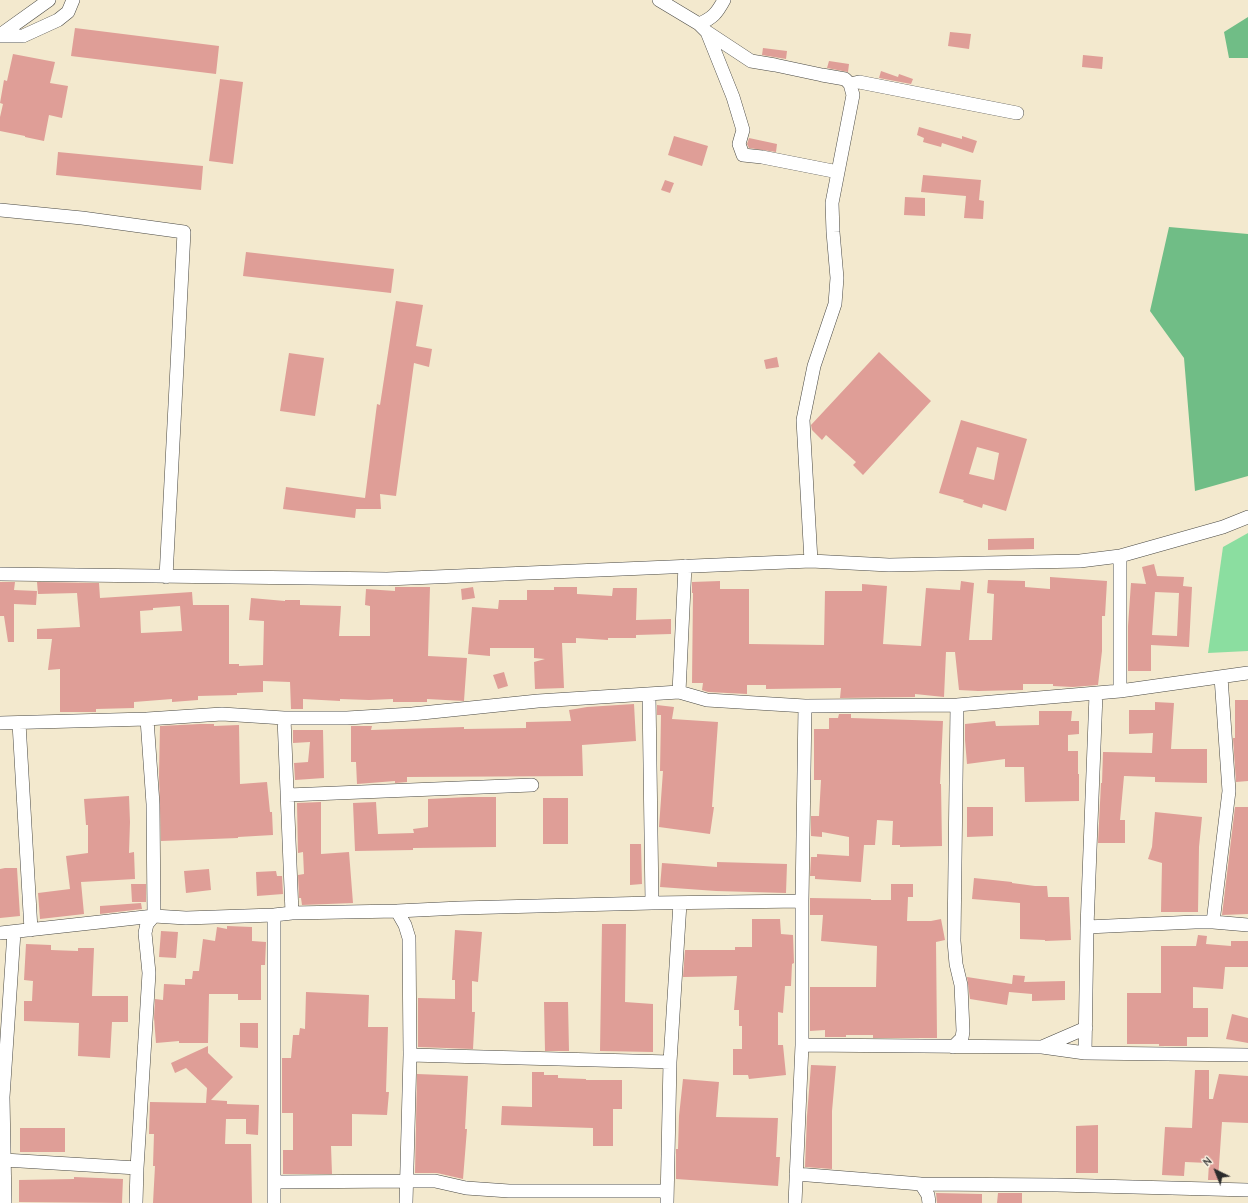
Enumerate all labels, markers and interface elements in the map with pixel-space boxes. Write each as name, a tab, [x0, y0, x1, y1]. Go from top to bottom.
north arrow	[1196, 1151, 1236, 1191]
text: N	[1200, 1155, 1215, 1169]

